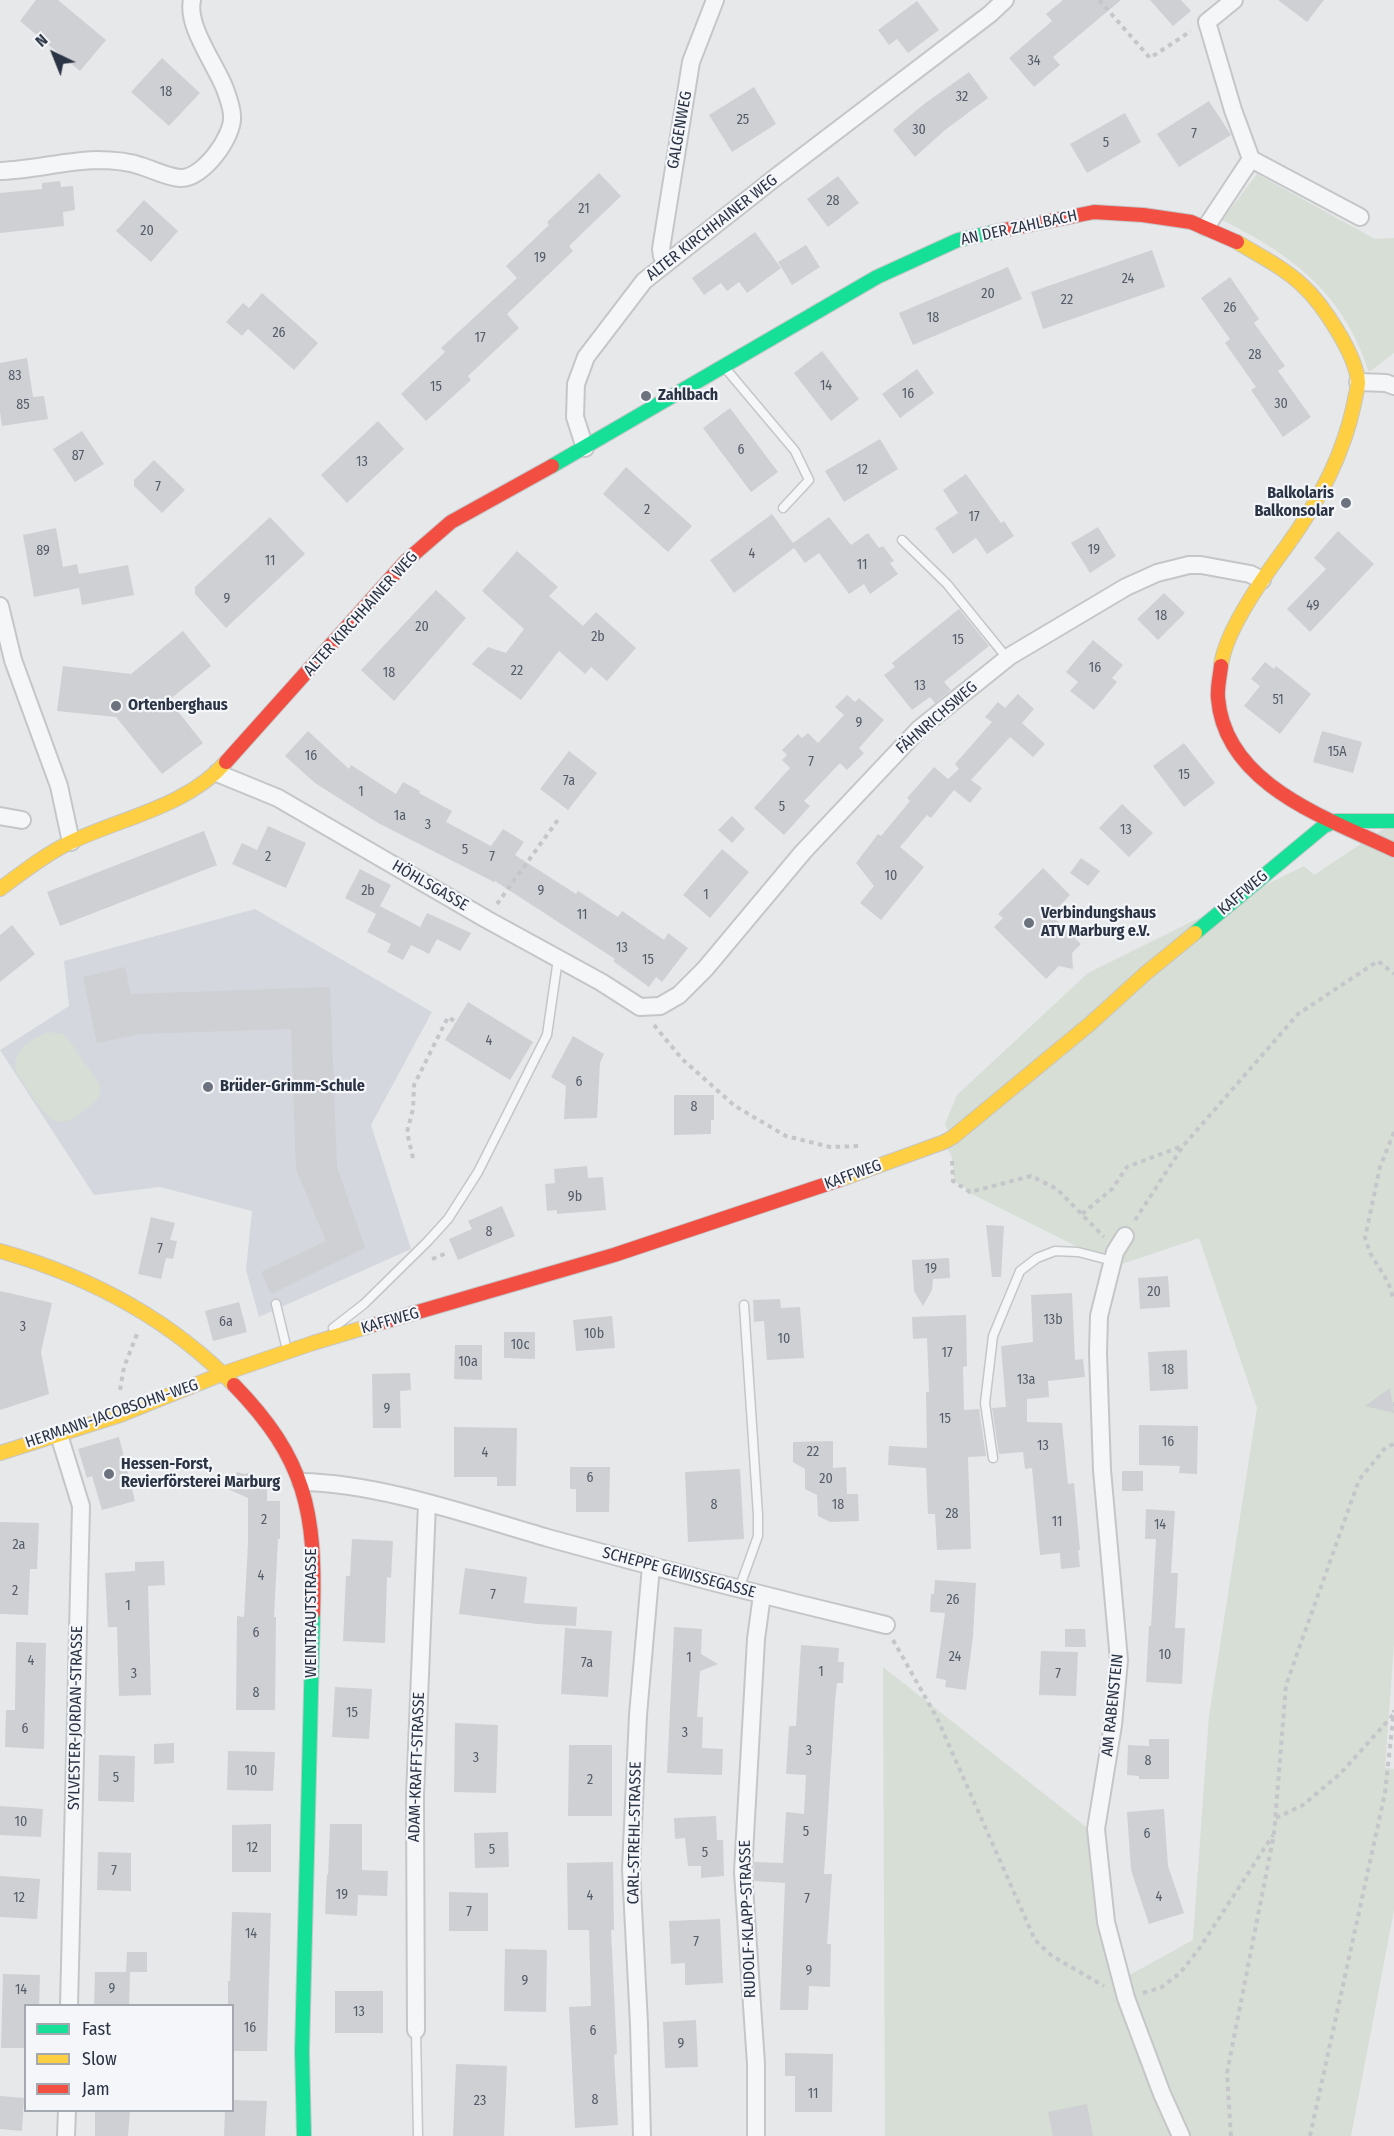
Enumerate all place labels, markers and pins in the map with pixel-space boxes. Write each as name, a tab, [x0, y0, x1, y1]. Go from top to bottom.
place label: Zahlbach	[658, 386, 718, 406]
marker: Zahlbach	[639, 389, 653, 403]
place label: Balkolaris Balkonsolar	[1254, 484, 1334, 522]
marker: Balkolaris Balkonsolar	[1339, 496, 1353, 510]
place label: Ortenberghaus	[128, 696, 228, 716]
marker: Ortenberghaus	[109, 699, 123, 713]
place label: Verbindungshaus ATV Marburg e.V.	[1041, 904, 1156, 942]
marker: Verbindungshaus ATV Marburg e.V.	[1022, 916, 1036, 930]
place label: Brüder-Grimm-Schule	[220, 1077, 365, 1097]
marker: Brüder-Grimm-Schule	[201, 1080, 215, 1094]
place label: Hessen-Forst, Revierförsterei Marburg	[121, 1455, 280, 1493]
marker: Hessen-Forst, Revierförsterei Marburg	[102, 1467, 116, 1481]

